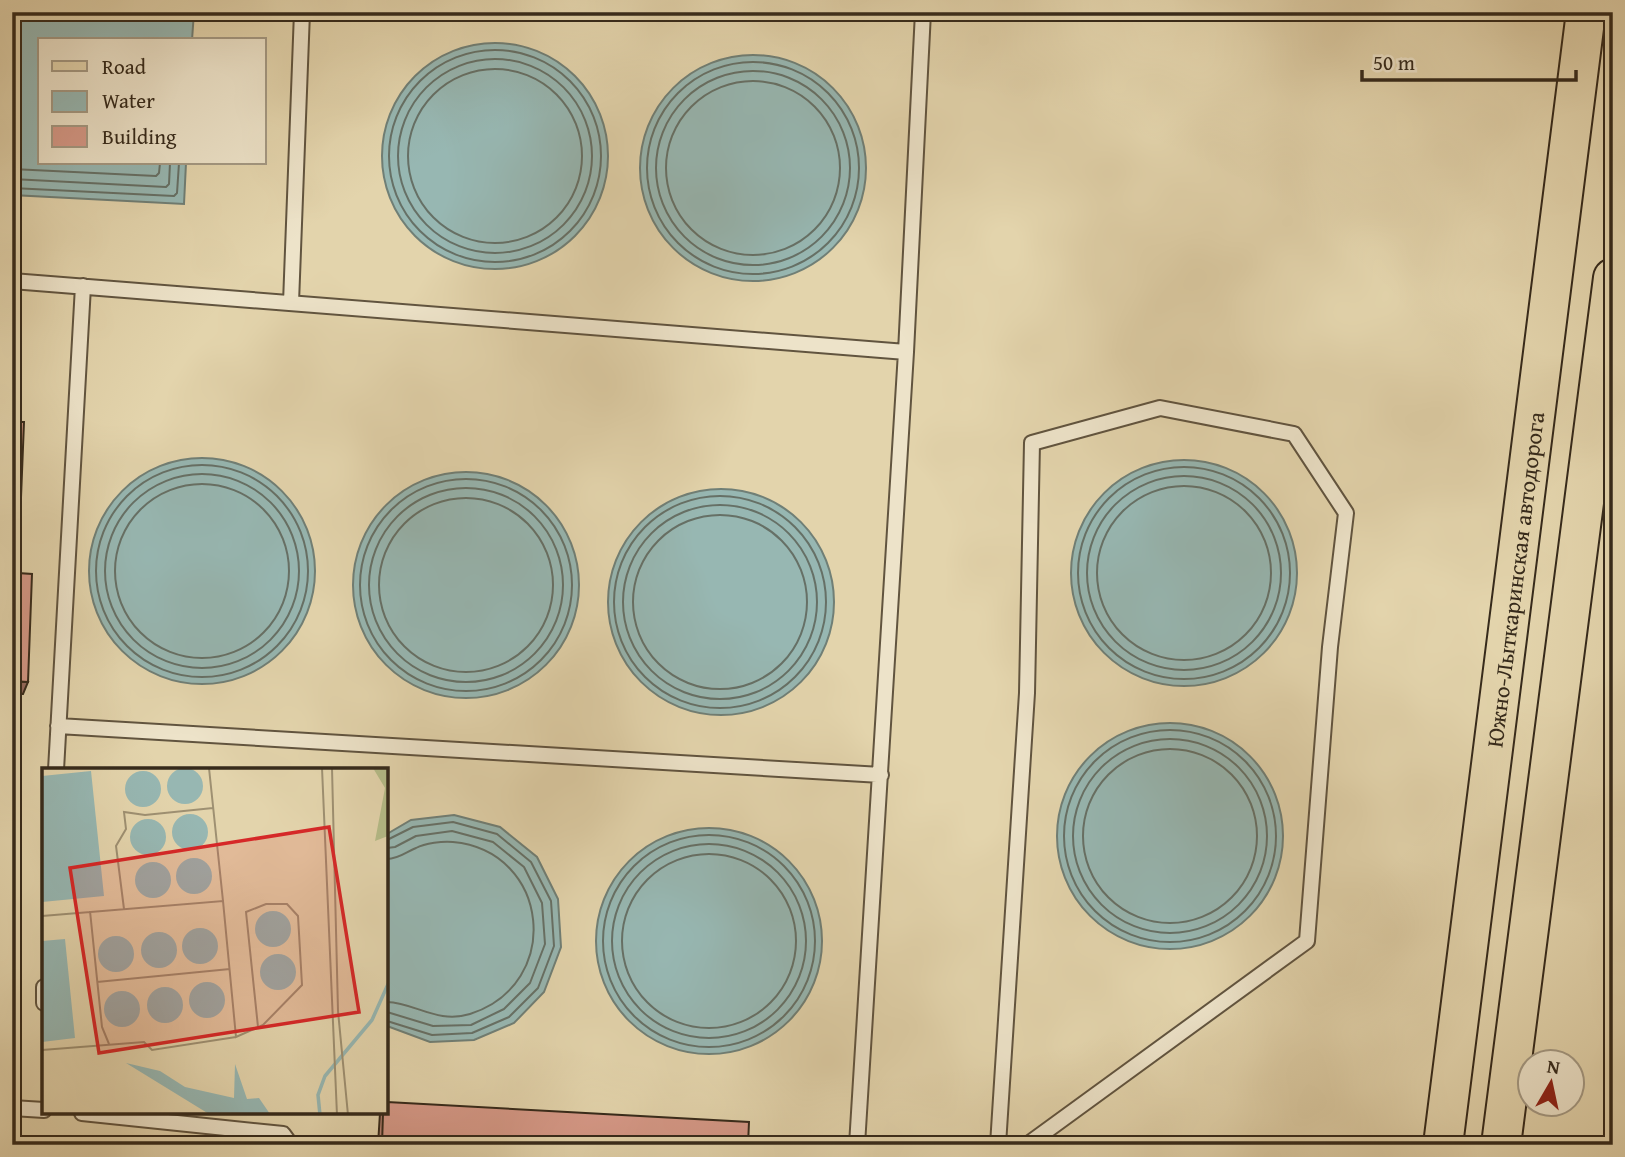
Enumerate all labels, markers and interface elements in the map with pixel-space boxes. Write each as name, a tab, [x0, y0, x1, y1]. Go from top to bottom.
legend	[38, 38, 266, 164]
scale bar	[1362, 38, 1576, 82]
text: 50 m	[1373, 47, 1415, 78]
text: Road	[102, 51, 147, 82]
text: Water	[102, 85, 155, 116]
text: Building	[102, 121, 177, 152]
street label: Южно-Лыткаринская автодорога	[1477, 410, 1552, 749]
inset map	[42, 768, 388, 1115]
north arrow	[1516, 1048, 1586, 1118]
text: N	[1545, 1051, 1562, 1081]

